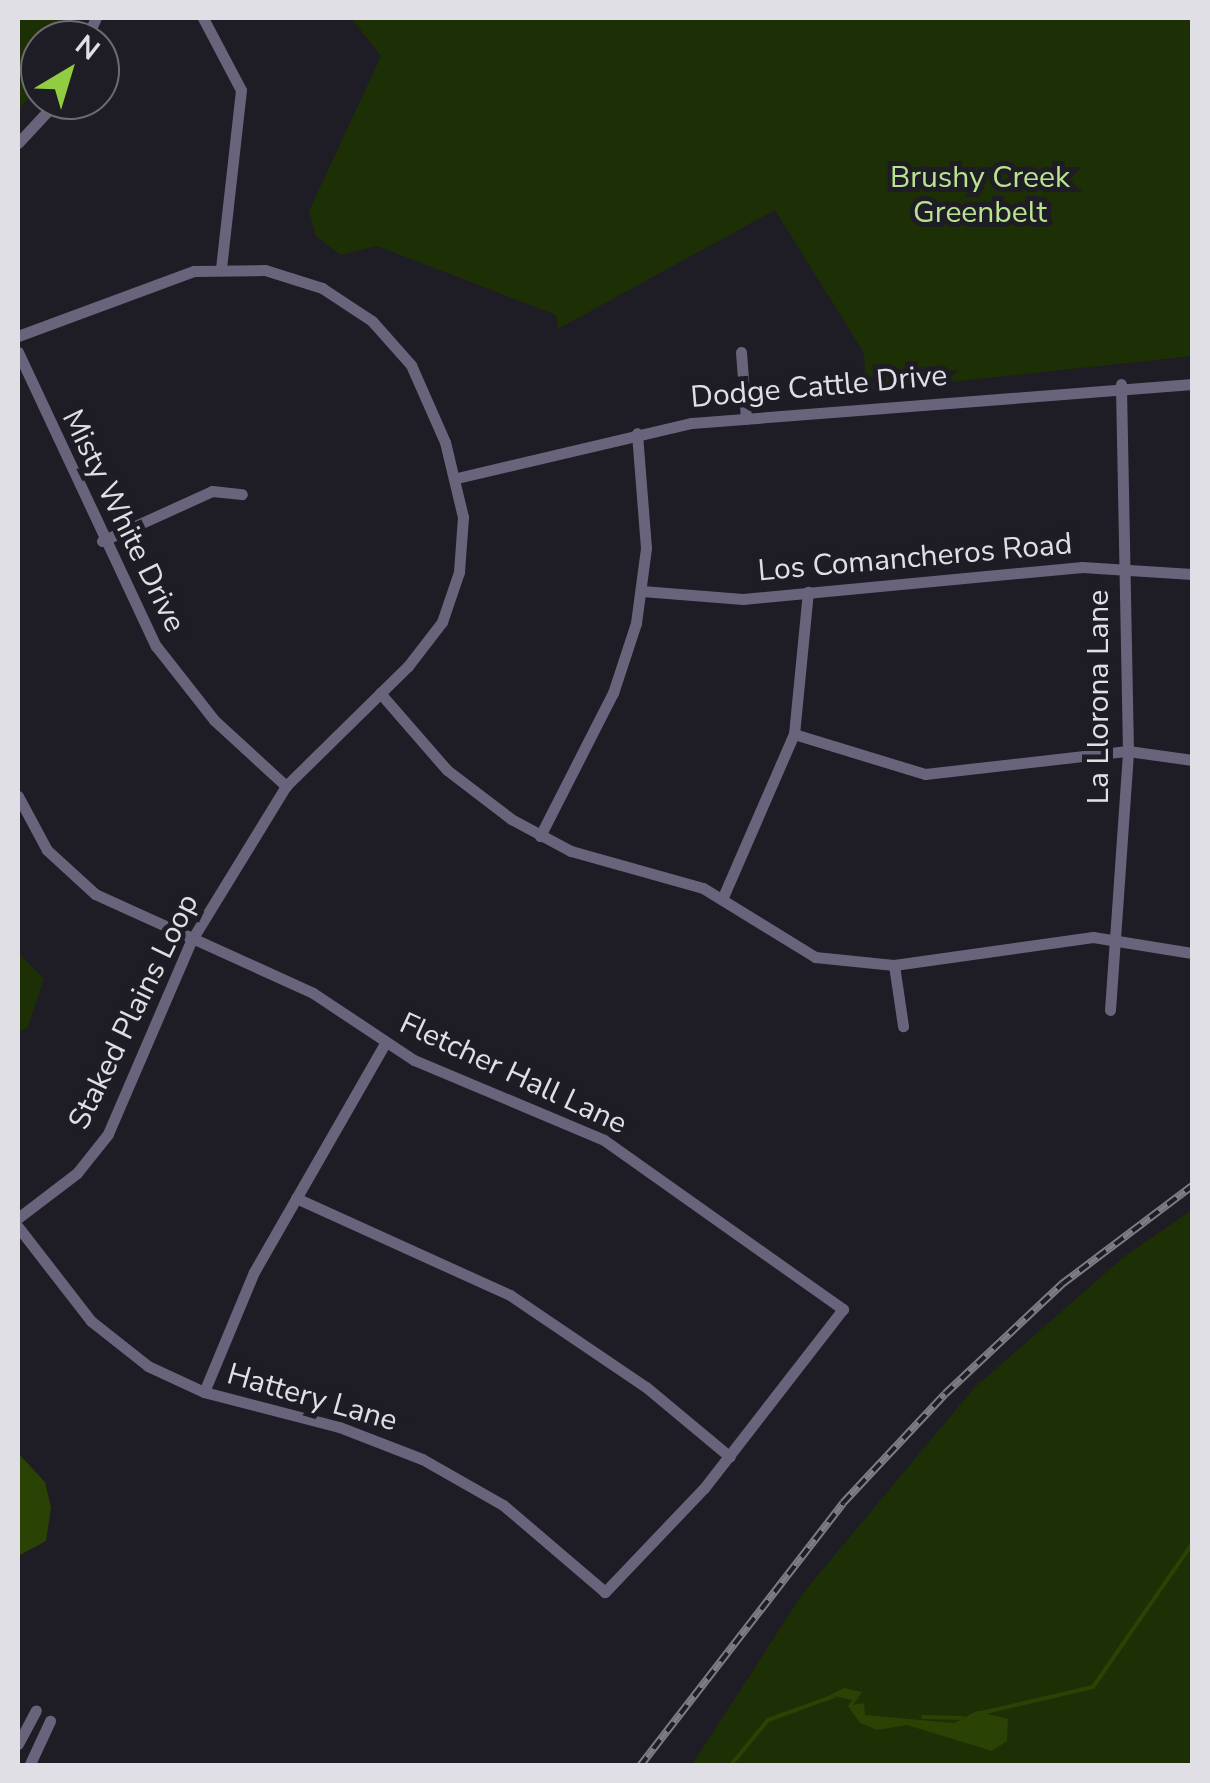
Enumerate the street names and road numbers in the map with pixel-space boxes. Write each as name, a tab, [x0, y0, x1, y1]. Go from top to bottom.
street label: Dodge Cattle Drive	[689, 358, 949, 416]
street label: Misty White Drive	[54, 404, 192, 638]
street label: Los Comancheros Road	[756, 526, 1074, 590]
street label: La Llorona Lane	[1081, 590, 1117, 804]
street label: Staked Plains Loop	[61, 888, 207, 1136]
street label: Fletcher Hall Lane	[394, 1006, 632, 1142]
street label: Hattery Lane	[223, 1357, 401, 1439]

